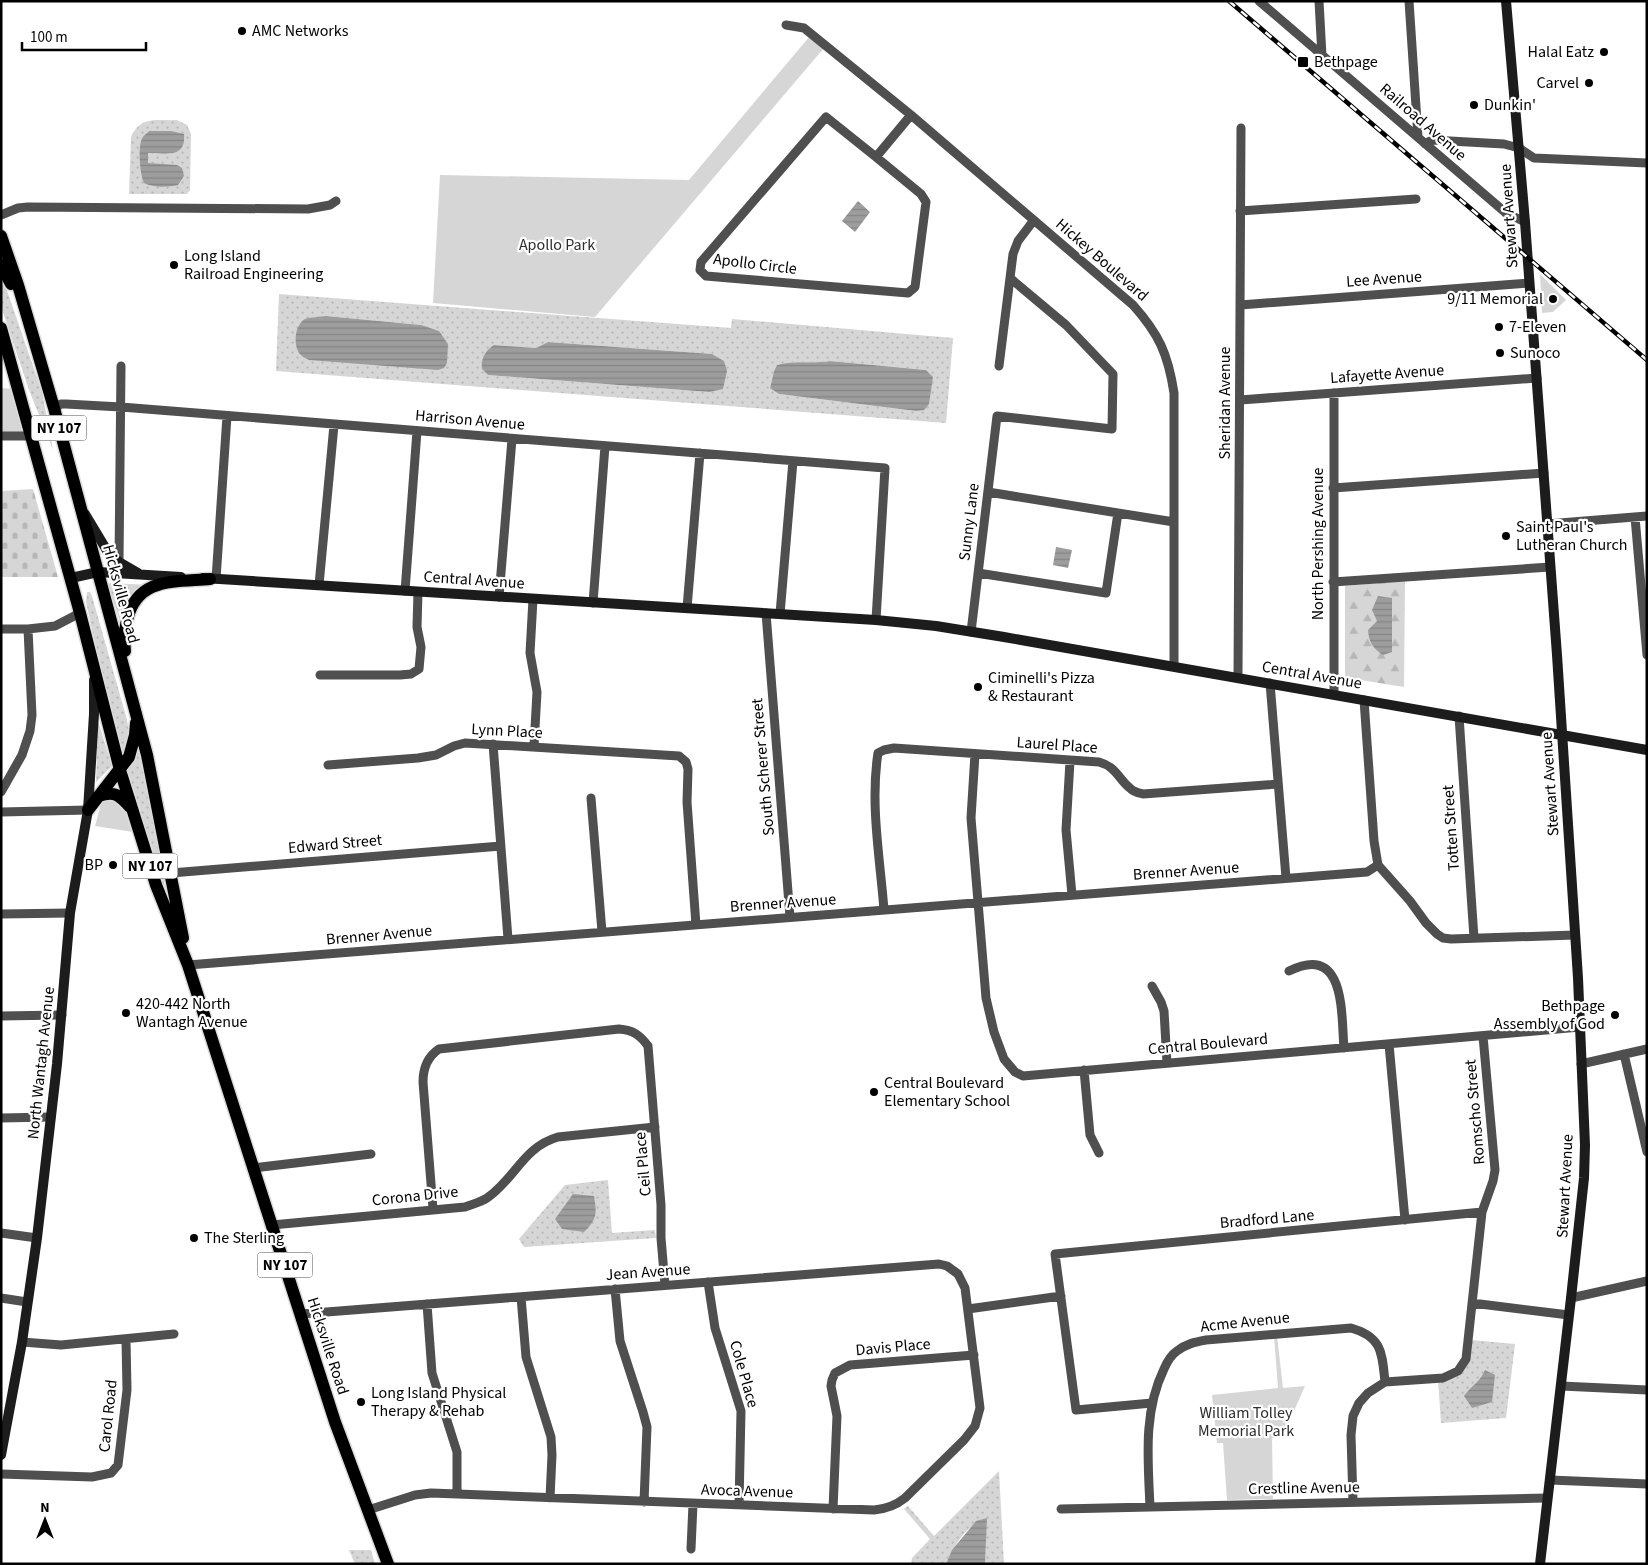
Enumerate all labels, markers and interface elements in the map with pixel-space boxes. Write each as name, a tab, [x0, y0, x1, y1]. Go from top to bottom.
scale bar	[22, 20, 146, 52]
place label: AMC Networks	[252, 20, 349, 42]
marker: AMC Networks	[236, 25, 248, 37]
text: 100 m	[30, 27, 68, 48]
place label: Halal Eatz	[1528, 41, 1594, 63]
marker: Halal Eatz	[1598, 46, 1610, 58]
place label: Bethpage	[1314, 51, 1378, 73]
marker: Bethpage	[1296, 55, 1310, 69]
place label: Carvel	[1536, 72, 1579, 94]
marker: Carvel	[1583, 77, 1595, 89]
street label: Railroad Avenue	[1375, 78, 1471, 166]
place label: Dunkin'	[1484, 94, 1536, 116]
marker: Dunkin'	[1468, 99, 1480, 111]
street label: Stewart Avenue	[1494, 163, 1524, 269]
street label: Hickey Boulevard	[1051, 214, 1153, 306]
park label: Apollo Park	[519, 234, 595, 256]
place label: Long Island Railroad Engineering	[184, 245, 323, 285]
street label: Apollo Circle	[712, 248, 798, 280]
marker: Long Island Railroad Engineering	[168, 259, 180, 271]
street label: Lee Avenue	[1345, 265, 1423, 293]
place label: 9/11 Memorial	[1447, 288, 1543, 310]
marker: 9/11 Memorial	[1547, 293, 1559, 305]
place label: 7-Eleven	[1509, 316, 1567, 338]
marker: 7-Eleven	[1493, 321, 1505, 333]
place label: Sunoco	[1510, 342, 1560, 364]
street label: Sheridan Avenue	[1214, 347, 1236, 459]
marker: Sunoco	[1494, 347, 1506, 359]
street label: Lafayette Avenue	[1329, 359, 1445, 389]
street label: Harrison Avenue	[414, 404, 526, 436]
road number: NY 107	[32, 416, 86, 440]
street label: North Pershing Avenue	[1307, 468, 1329, 620]
street label: Sunny Lane	[953, 482, 985, 562]
place label: Saint Paul's Lutheran Church	[1516, 516, 1628, 556]
marker: Saint Paul's Lutheran Church	[1500, 530, 1512, 542]
street label: Hicksville Road	[97, 542, 145, 646]
street label: Central Avenue	[423, 566, 525, 595]
street label: Central Avenue	[1260, 655, 1364, 695]
place label: Ciminelli's Pizza & Restaurant	[988, 667, 1095, 707]
marker: Ciminelli's Pizza & Restaurant	[972, 681, 984, 693]
street label: South Scherer Street	[746, 697, 780, 837]
street label: Lynn Place	[471, 718, 543, 744]
street label: Laurel Place	[1016, 731, 1098, 759]
street label: Stewart Avenue	[1535, 731, 1565, 837]
street label: Totten Street	[1437, 784, 1465, 872]
street label: Edward Street	[287, 829, 383, 859]
place label: BP	[85, 854, 103, 876]
road number: NY 107	[122, 854, 178, 878]
street label: Brenner Avenue	[1132, 856, 1240, 886]
marker: BP	[107, 859, 119, 871]
street label: Brenner Avenue	[729, 888, 837, 918]
street label: Brenner Avenue	[325, 919, 433, 951]
street label: North Wantagh Avenue	[22, 985, 60, 1140]
place label: 420-442 North Wantagh Avenue	[136, 993, 248, 1033]
place label: Bethpage Assembly of God	[1494, 995, 1605, 1035]
marker: 420-442 North Wantagh Avenue	[120, 1007, 132, 1019]
marker: Bethpage Assembly of God	[1609, 1009, 1621, 1021]
street label: Central Boulevard	[1147, 1028, 1269, 1060]
street label: Romscho Street	[1459, 1058, 1491, 1166]
place label: Central Boulevard Elementary School	[884, 1072, 1010, 1112]
marker: Central Boulevard Elementary School	[868, 1086, 880, 1098]
street label: Ceil Place	[629, 1131, 657, 1197]
street label: Stewart Avenue	[1551, 1133, 1579, 1239]
street label: Corona Drive	[371, 1181, 459, 1211]
street label: Bradford Lane	[1219, 1204, 1315, 1234]
place label: The Sterling	[204, 1227, 284, 1249]
marker: The Sterling	[188, 1232, 200, 1244]
road number: NY 107	[258, 1252, 312, 1278]
street label: Jean Avenue	[605, 1258, 691, 1286]
street label: Hicksville Road	[302, 1294, 354, 1398]
street label: Acme Avenue	[1199, 1306, 1291, 1338]
street label: Davis Place	[855, 1333, 932, 1361]
street label: Cole Place	[724, 1338, 764, 1410]
street label: Carol Road	[93, 1379, 123, 1453]
place label: Long Island Physical Therapy & Rehab	[371, 1382, 506, 1422]
marker: Long Island Physical Therapy & Rehab	[355, 1396, 367, 1408]
park label: William Tolley Memorial Park	[1198, 1402, 1294, 1442]
street label: Crestline Avenue	[1248, 1476, 1360, 1500]
street label: Avoca Avenue	[700, 1478, 794, 1504]
north arrow	[20, 1495, 70, 1545]
text: N	[40, 1498, 50, 1518]

